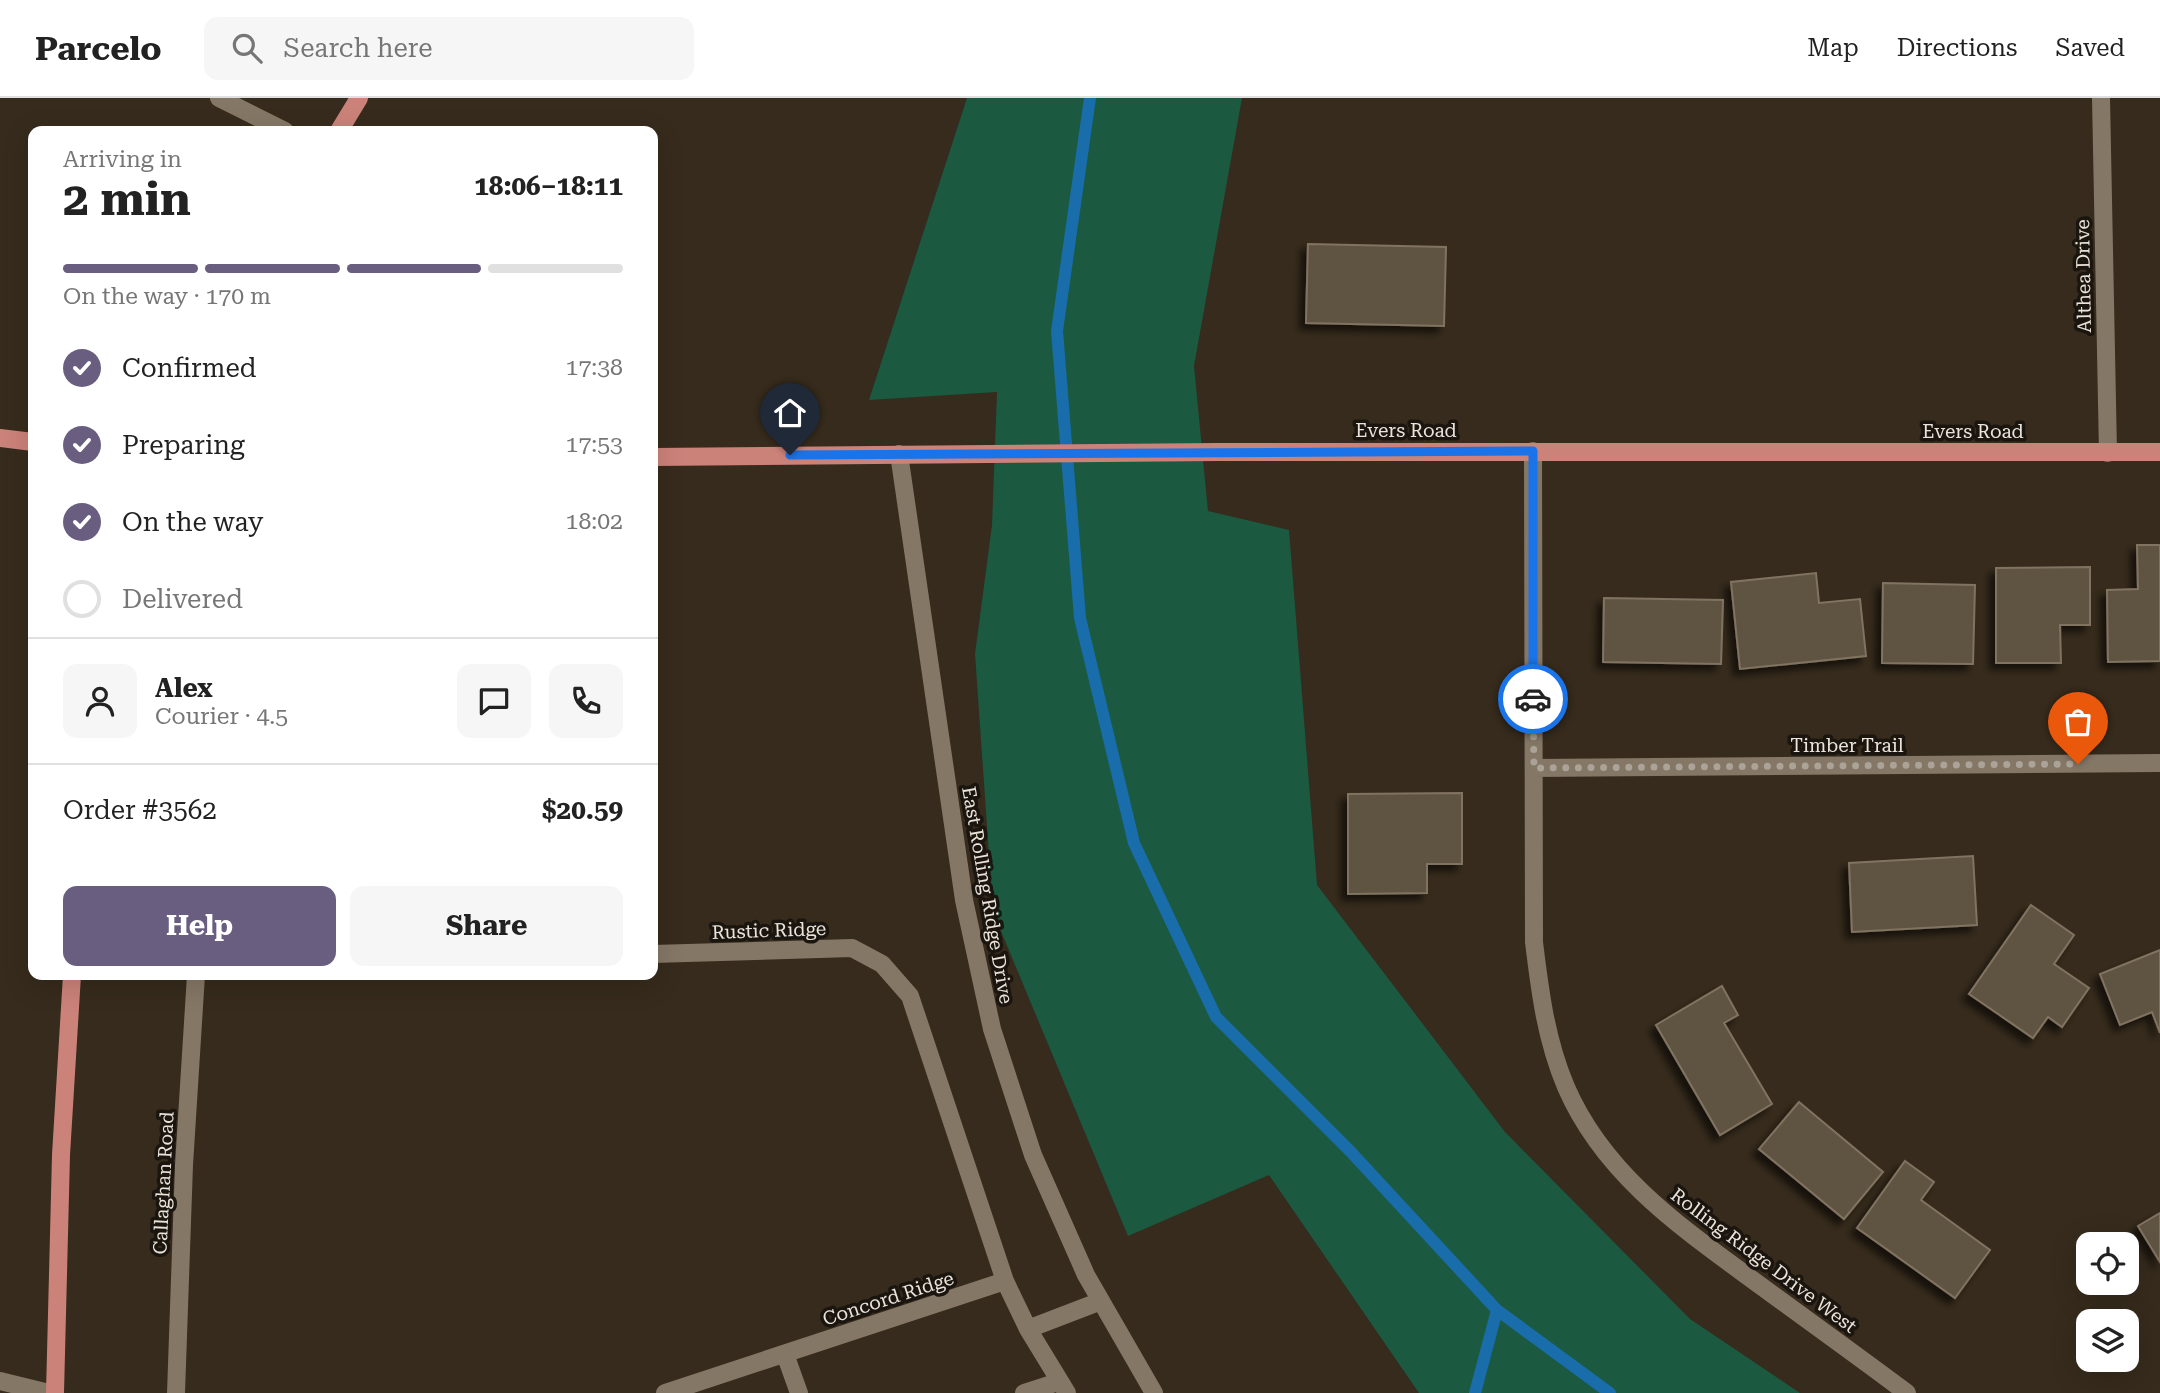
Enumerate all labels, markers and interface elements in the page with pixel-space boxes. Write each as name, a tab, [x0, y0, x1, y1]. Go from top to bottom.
search box	[204, 17, 694, 80]
text: Parcelo	[35, 29, 162, 68]
icon: search	[228, 29, 266, 67]
text: Search here	[284, 33, 433, 63]
text: Map	[1807, 34, 1859, 62]
text: Directions	[1897, 34, 2017, 62]
text: Saved	[2055, 34, 2125, 62]
text: Arriving in	[63, 146, 182, 173]
text: 18:06–18:11	[474, 171, 623, 201]
text: 2 min	[63, 172, 191, 226]
street label: Althea Drive	[2071, 219, 2096, 333]
text: On the way · 170 m	[63, 283, 271, 310]
icon: check	[63, 349, 101, 387]
text: Confirmed	[122, 353, 257, 383]
text: 17:38	[566, 354, 623, 381]
pin	[760, 383, 820, 455]
icon: home	[771, 394, 809, 432]
street label: Evers Road	[1355, 419, 1457, 442]
street label: Evers Road	[1922, 420, 2024, 443]
icon: check	[63, 426, 101, 464]
text: Preparing	[122, 430, 245, 460]
text: 17:53	[566, 431, 623, 458]
icon: check	[63, 503, 101, 541]
text: On the way	[122, 507, 263, 537]
text: 18:02	[566, 508, 623, 535]
text: Delivered	[122, 584, 243, 614]
button: person	[63, 664, 137, 738]
button: chat	[457, 664, 531, 738]
button: phone	[549, 664, 623, 738]
courier	[1498, 664, 1568, 734]
text: Alex	[155, 673, 213, 703]
icon: car	[1514, 680, 1552, 718]
pin	[2048, 692, 2108, 764]
text: Courier · 4.5	[155, 703, 288, 730]
icon: bag	[2059, 703, 2097, 741]
street label: Timber Trail	[1790, 734, 1904, 757]
street label: East Rolling Ridge Drive	[957, 785, 1018, 1006]
text: Order #3562	[63, 795, 217, 825]
text: $20.59	[542, 795, 623, 825]
button: Help	[63, 886, 336, 966]
button: Share	[350, 886, 623, 966]
street label: Rustic Ridge	[711, 917, 827, 944]
street label: Callaghan Road	[148, 1111, 179, 1255]
street label: Rolling Ridge Drive West	[1666, 1183, 1861, 1338]
map controls	[2076, 1232, 2139, 1372]
button: locate	[2076, 1232, 2139, 1295]
street label: Concord Ridge	[820, 1266, 957, 1331]
button: layers	[2076, 1309, 2139, 1372]

